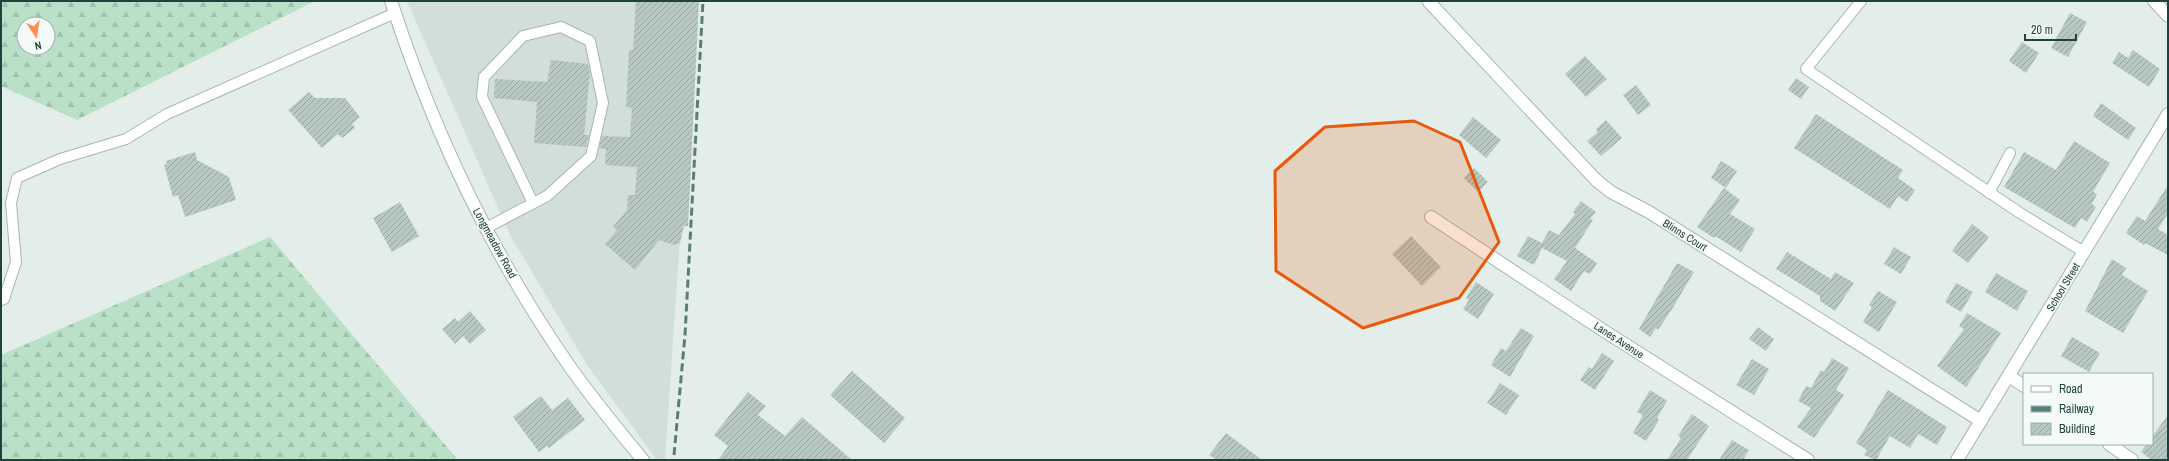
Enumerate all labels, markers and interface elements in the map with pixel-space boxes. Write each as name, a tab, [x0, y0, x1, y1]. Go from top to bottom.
north arrow	[16, 16, 56, 56]
scale bar	[2025, 16, 2076, 42]
text: 20 m	[2031, 22, 2053, 38]
text: N	[33, 38, 43, 53]
street label: Longmeadow Road	[470, 205, 520, 281]
street label: Blinns Court	[1660, 216, 1710, 254]
street label: School Street	[2043, 260, 2083, 314]
street label: Lanes Avenue	[1591, 319, 1647, 361]
legend	[2023, 373, 2153, 445]
text: Road	[2059, 381, 2083, 397]
text: Railway	[2059, 401, 2094, 417]
text: Building	[2059, 421, 2096, 437]

